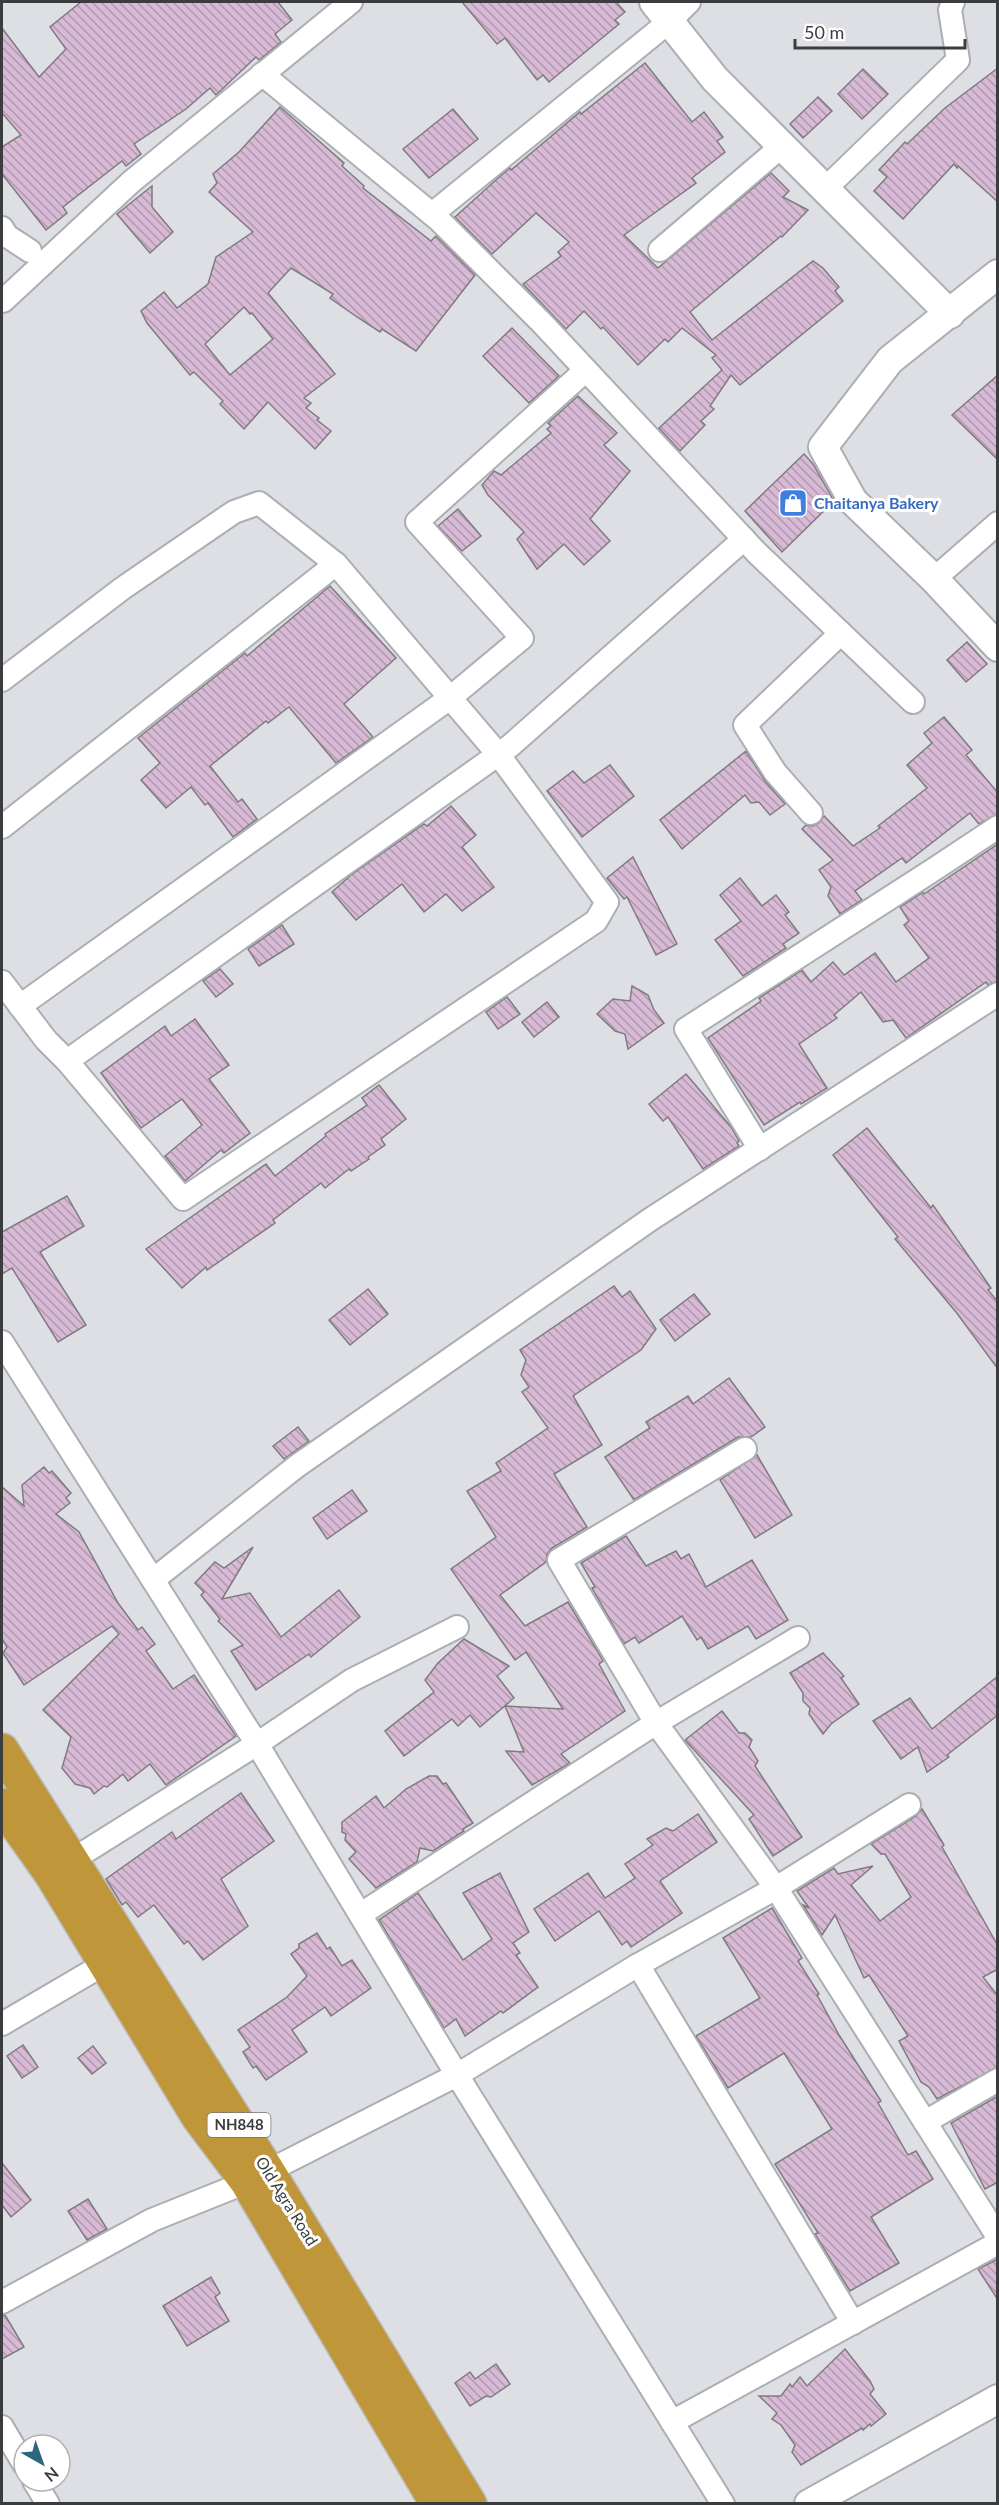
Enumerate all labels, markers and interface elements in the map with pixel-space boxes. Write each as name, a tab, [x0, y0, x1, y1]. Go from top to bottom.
scale bar	[795, 12, 964, 50]
text: 50 m	[804, 21, 844, 43]
shop icon: Chaitanya Bakery	[777, 487, 809, 519]
place label: Chaitanya Bakery	[814, 493, 939, 512]
road number: NH848	[208, 2113, 270, 2137]
street label: Old Agra Road	[253, 2153, 322, 2249]
north arrow	[12, 2433, 72, 2493]
text: N	[41, 2464, 63, 2486]

